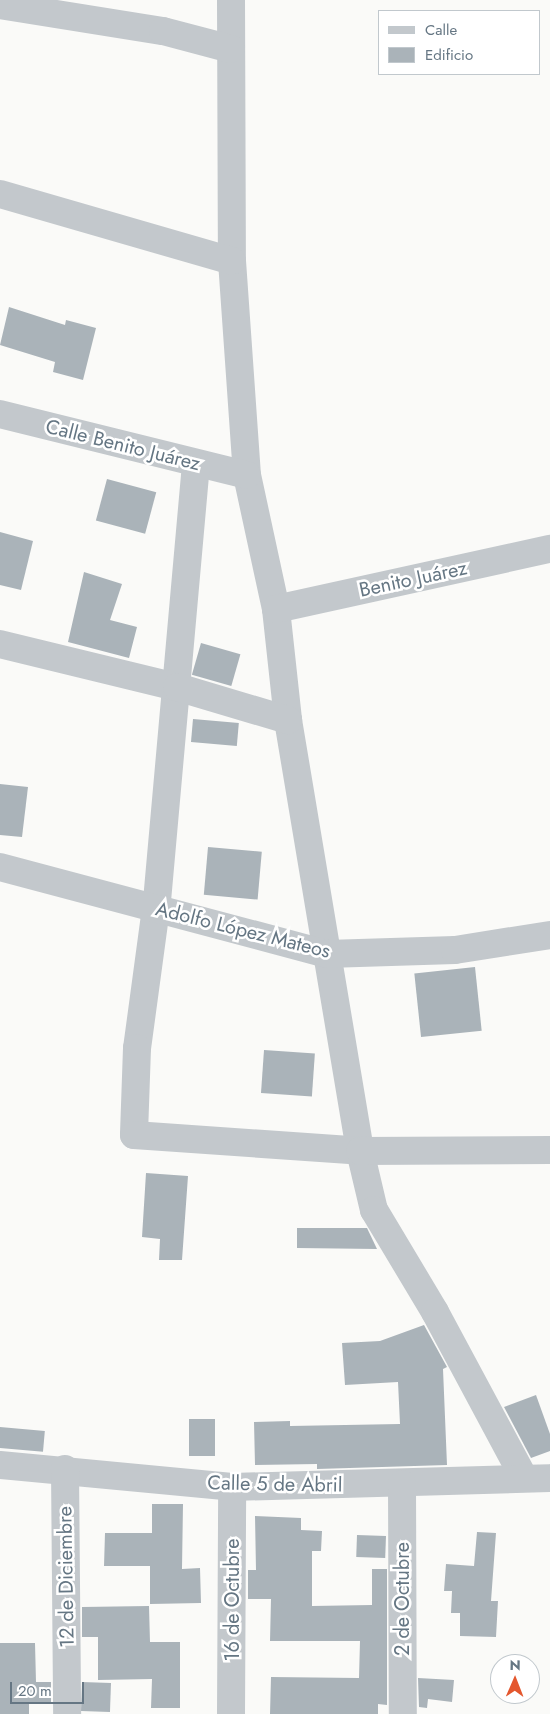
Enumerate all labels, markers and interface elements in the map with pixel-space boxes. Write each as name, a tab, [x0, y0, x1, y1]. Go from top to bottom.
legend	[378, 10, 540, 75]
text: Calle	[425, 19, 457, 41]
text: Edificio	[425, 44, 473, 66]
street label: Calle Benito Juárez	[43, 414, 203, 476]
street label: Benito Juárez	[357, 556, 469, 602]
street label: Adolfo López Mateos	[153, 897, 333, 963]
street label: Calle 5 de Abril	[207, 1471, 343, 1497]
street label: 12 de Diciembre	[53, 1506, 79, 1648]
street label: 16 de Octubre	[220, 1538, 244, 1662]
street label: 2 de Octubre	[390, 1542, 414, 1656]
north arrow	[490, 1654, 540, 1704]
text: N	[510, 1655, 521, 1675]
scale bar	[12, 1672, 86, 1704]
text: 20 m	[18, 1680, 52, 1702]

